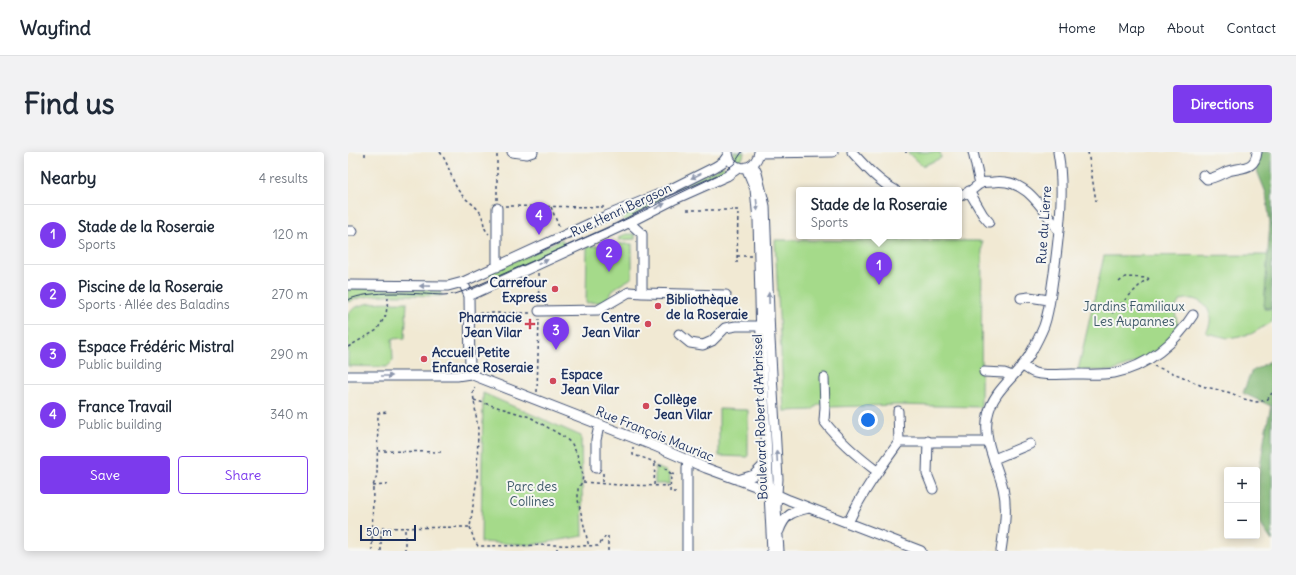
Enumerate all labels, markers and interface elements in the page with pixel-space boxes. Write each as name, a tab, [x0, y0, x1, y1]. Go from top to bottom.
text: Wayfind	[20, 16, 91, 40]
text: Home	[1058, 19, 1096, 37]
text: Map	[1118, 19, 1145, 37]
text: About	[1167, 19, 1205, 37]
text: Contact	[1227, 19, 1276, 37]
button: Directions	[1173, 85, 1272, 123]
text: Find us	[24, 86, 115, 122]
text: Nearby	[40, 167, 96, 189]
text: 4 results	[259, 170, 308, 187]
one-way arrow	[691, 173, 702, 179]
street label: Rue Henri Bergson	[568, 179, 675, 241]
street label: Rue du Lierre	[1033, 185, 1055, 265]
popup	[796, 187, 962, 239]
text: Stade de la Roseraie	[811, 195, 947, 214]
one-way arrow	[754, 199, 760, 211]
pin: 4	[526, 202, 552, 235]
one-way arrow	[654, 203, 666, 210]
text: Sports	[811, 214, 848, 231]
text: Stade de la Roseraie	[78, 217, 215, 236]
text: 1	[50, 226, 56, 243]
text: 120 m	[273, 226, 308, 243]
text: Sports	[78, 236, 116, 253]
pin: 2	[596, 239, 622, 272]
pin: 1	[866, 252, 892, 285]
one-way arrow	[537, 258, 549, 264]
place label: Carrefour Express	[490, 274, 548, 306]
text: Piscine de la Roseraie	[78, 277, 223, 296]
one-way arrow	[418, 283, 431, 289]
marker: Carrefour Express	[550, 284, 560, 294]
text: 2	[49, 286, 57, 303]
text: 270 m	[271, 286, 308, 303]
place label: Bibliothèque de la Roseraie	[666, 291, 748, 323]
one-way arrow	[765, 292, 772, 304]
text: Sports · Allée des Baladins	[78, 296, 230, 313]
park label: Jardins Familiaux Les Aupannes	[1083, 298, 1186, 330]
marker: Bibliothèque de la Roseraie	[653, 301, 663, 311]
place label: Pharmacie Jean Vilar	[459, 309, 523, 341]
place label: Centre Jean Vilar	[582, 309, 641, 341]
pin: 3	[543, 317, 569, 350]
marker: Pharmacie Jean Vilar	[525, 319, 535, 329]
marker: Centre Jean Vilar	[643, 319, 653, 329]
street label: Boulevard Robert d'Arbrissel	[749, 334, 771, 500]
text: Espace Frédéric Mistral	[78, 337, 234, 356]
place label: Accueil Petite Enfance Roseraie	[432, 344, 533, 376]
text: 3	[49, 346, 57, 363]
text: 290 m	[270, 346, 308, 363]
marker: Accueil Petite Enfance Roseraie	[419, 354, 429, 364]
text: Public building	[78, 356, 162, 373]
place label: Espace Jean Vilar	[561, 366, 620, 398]
one-way arrow	[381, 373, 394, 379]
marker: Espace Jean Vilar	[548, 376, 558, 386]
place label: Collège Jean Vilar	[654, 391, 713, 423]
text: France Travail	[78, 397, 172, 416]
marker: Collège Jean Vilar	[641, 401, 651, 411]
street label: Rue François Mauriac	[593, 403, 717, 466]
text: 4	[49, 406, 57, 423]
text: 340 m	[270, 406, 308, 423]
your location	[858, 410, 878, 430]
text: Public building	[78, 416, 162, 433]
one-way arrow	[773, 450, 780, 462]
button: Save	[40, 456, 170, 494]
button: Share	[178, 456, 308, 494]
map controls	[1224, 467, 1260, 539]
button: +	[1224, 467, 1260, 503]
park label: Parc des Collines	[507, 478, 557, 510]
button: −	[1224, 503, 1260, 539]
scale bar	[360, 523, 416, 542]
text: 50 m	[366, 525, 392, 539]

